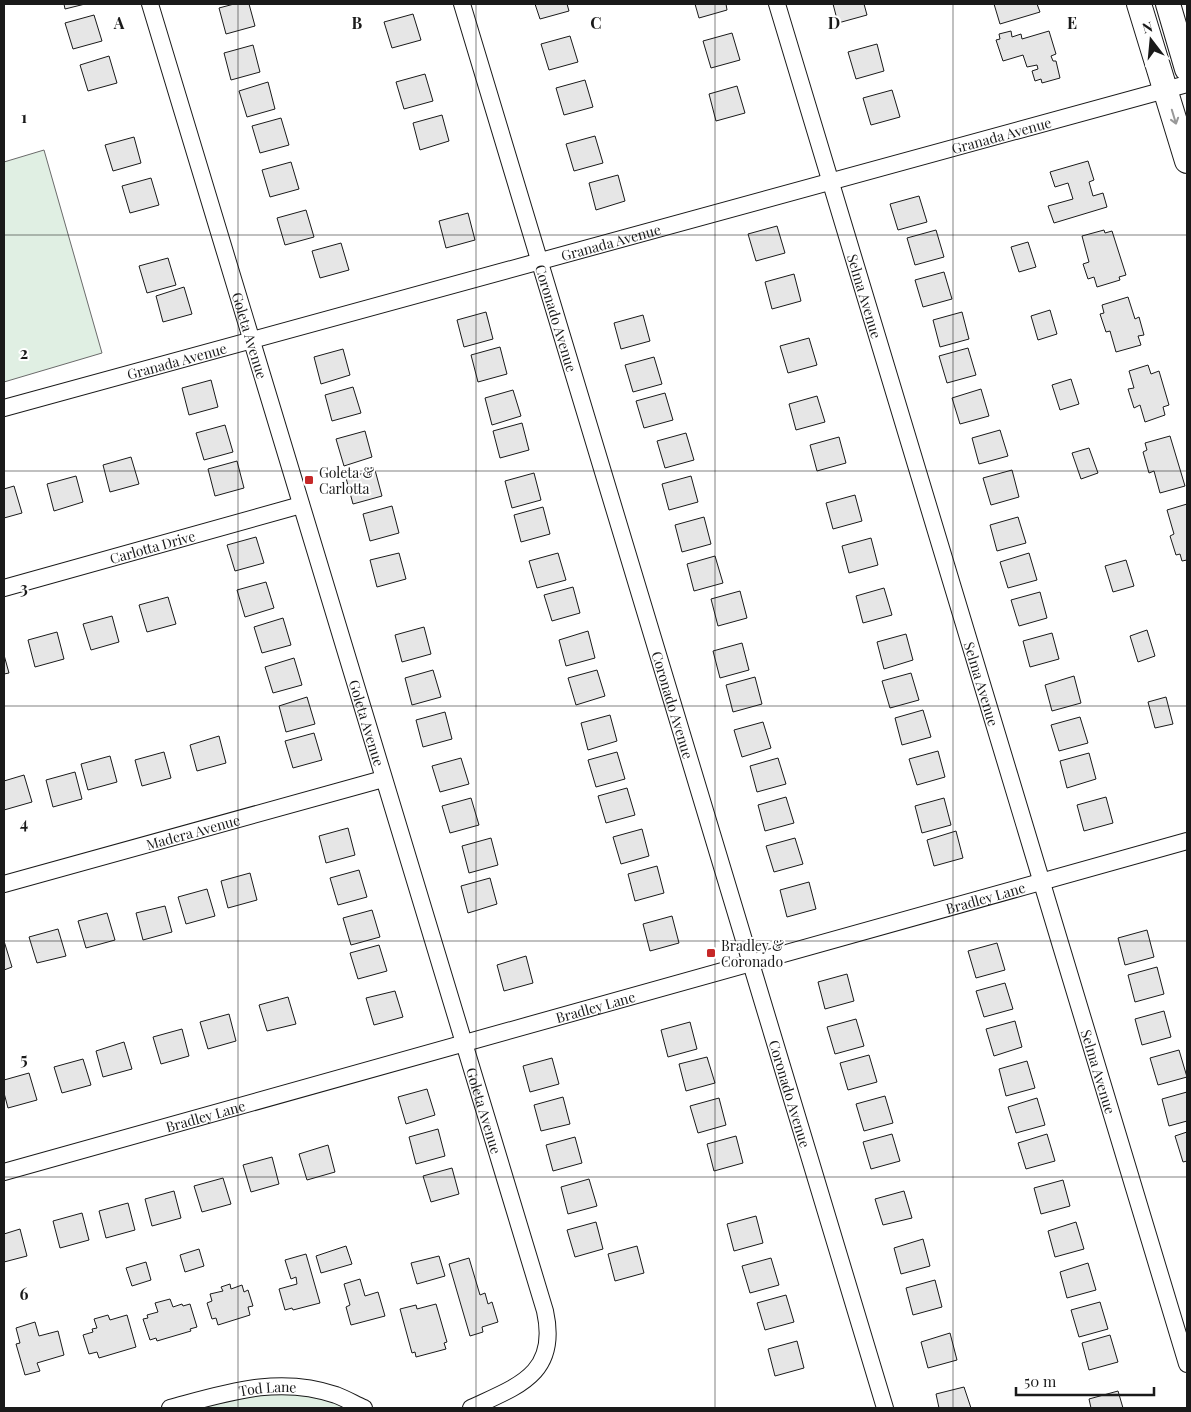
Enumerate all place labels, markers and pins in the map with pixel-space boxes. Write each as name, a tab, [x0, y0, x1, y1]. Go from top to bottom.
place label: Goleta & Carlotta	[319, 463, 375, 498]
marker: Goleta & Carlotta	[303, 474, 315, 486]
place label: Bradley & Coronado	[721, 936, 784, 971]
marker: Bradley & Coronado	[705, 947, 717, 959]

